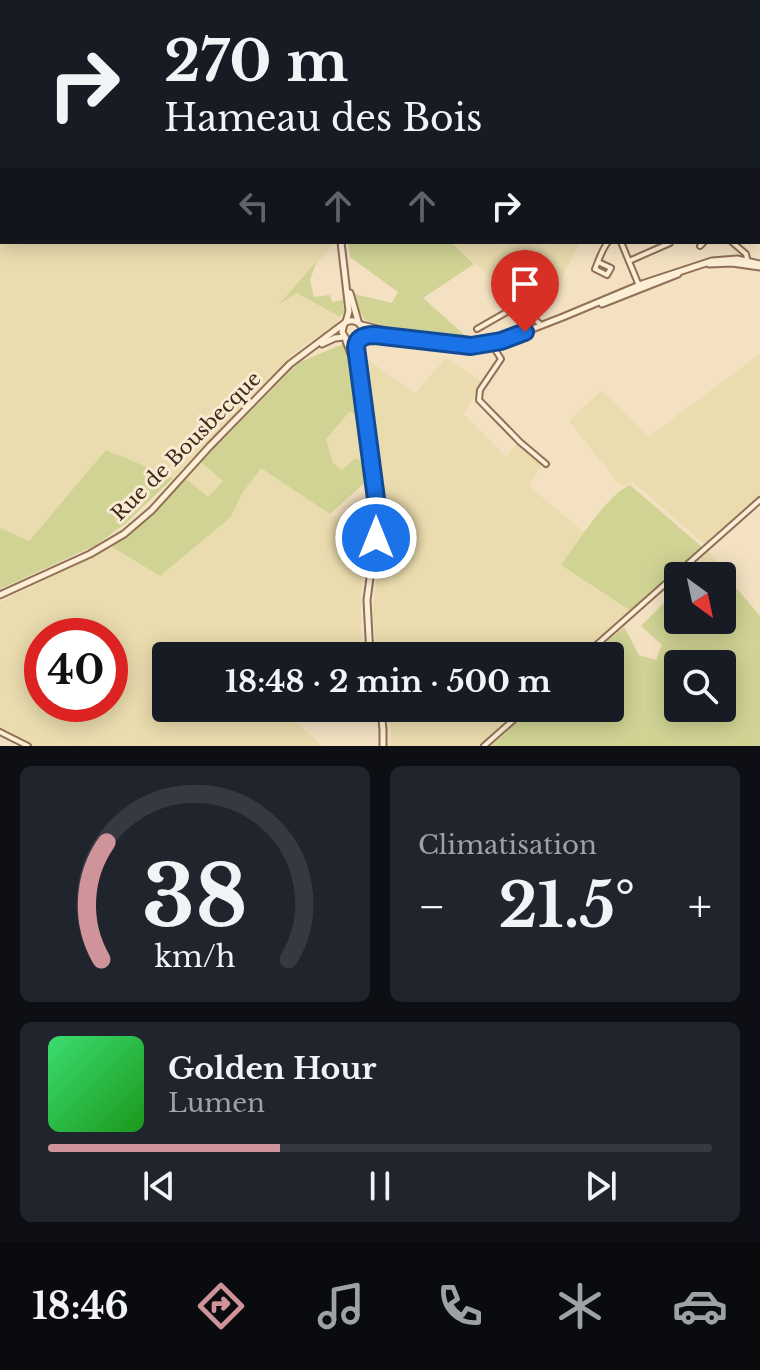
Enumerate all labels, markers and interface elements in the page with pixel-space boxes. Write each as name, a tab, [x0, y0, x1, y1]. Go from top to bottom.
text: 270 m	[164, 27, 348, 96]
icon: right	[32, 32, 136, 136]
text: Hameau des Bois	[164, 96, 482, 141]
icon: left	[232, 184, 276, 228]
icon: ahead	[316, 184, 360, 228]
icon: ahead	[400, 184, 444, 228]
icon: right	[484, 184, 528, 228]
pin	[491, 250, 559, 332]
icon: arrive	[503, 262, 547, 306]
street label: Rue de Bousbecque	[106, 366, 266, 526]
position arrow	[334, 496, 418, 580]
north arrow	[664, 562, 736, 634]
map controls	[664, 562, 736, 722]
speed limit sign: 40	[24, 618, 128, 722]
button: search	[664, 650, 736, 722]
text: 18:48 · 2 min · 500 m	[225, 663, 551, 700]
text: Climatisation	[418, 829, 597, 861]
text: 38	[142, 845, 248, 948]
text: 21.5°	[499, 869, 635, 943]
text: −	[418, 879, 446, 934]
text: +	[688, 879, 712, 934]
text: km/h	[154, 939, 236, 975]
text: Golden Hour	[168, 1050, 377, 1087]
text: Lumen	[168, 1087, 265, 1119]
icon: previous	[137, 1164, 181, 1208]
icon: pause	[358, 1164, 402, 1208]
icon: next	[579, 1164, 623, 1208]
icon: directions	[193, 1278, 249, 1334]
icon: music	[313, 1278, 369, 1334]
icon: phone	[432, 1278, 488, 1334]
icon: climate	[552, 1278, 608, 1334]
icon: car	[672, 1278, 728, 1334]
text: 18:46	[32, 1284, 129, 1329]

